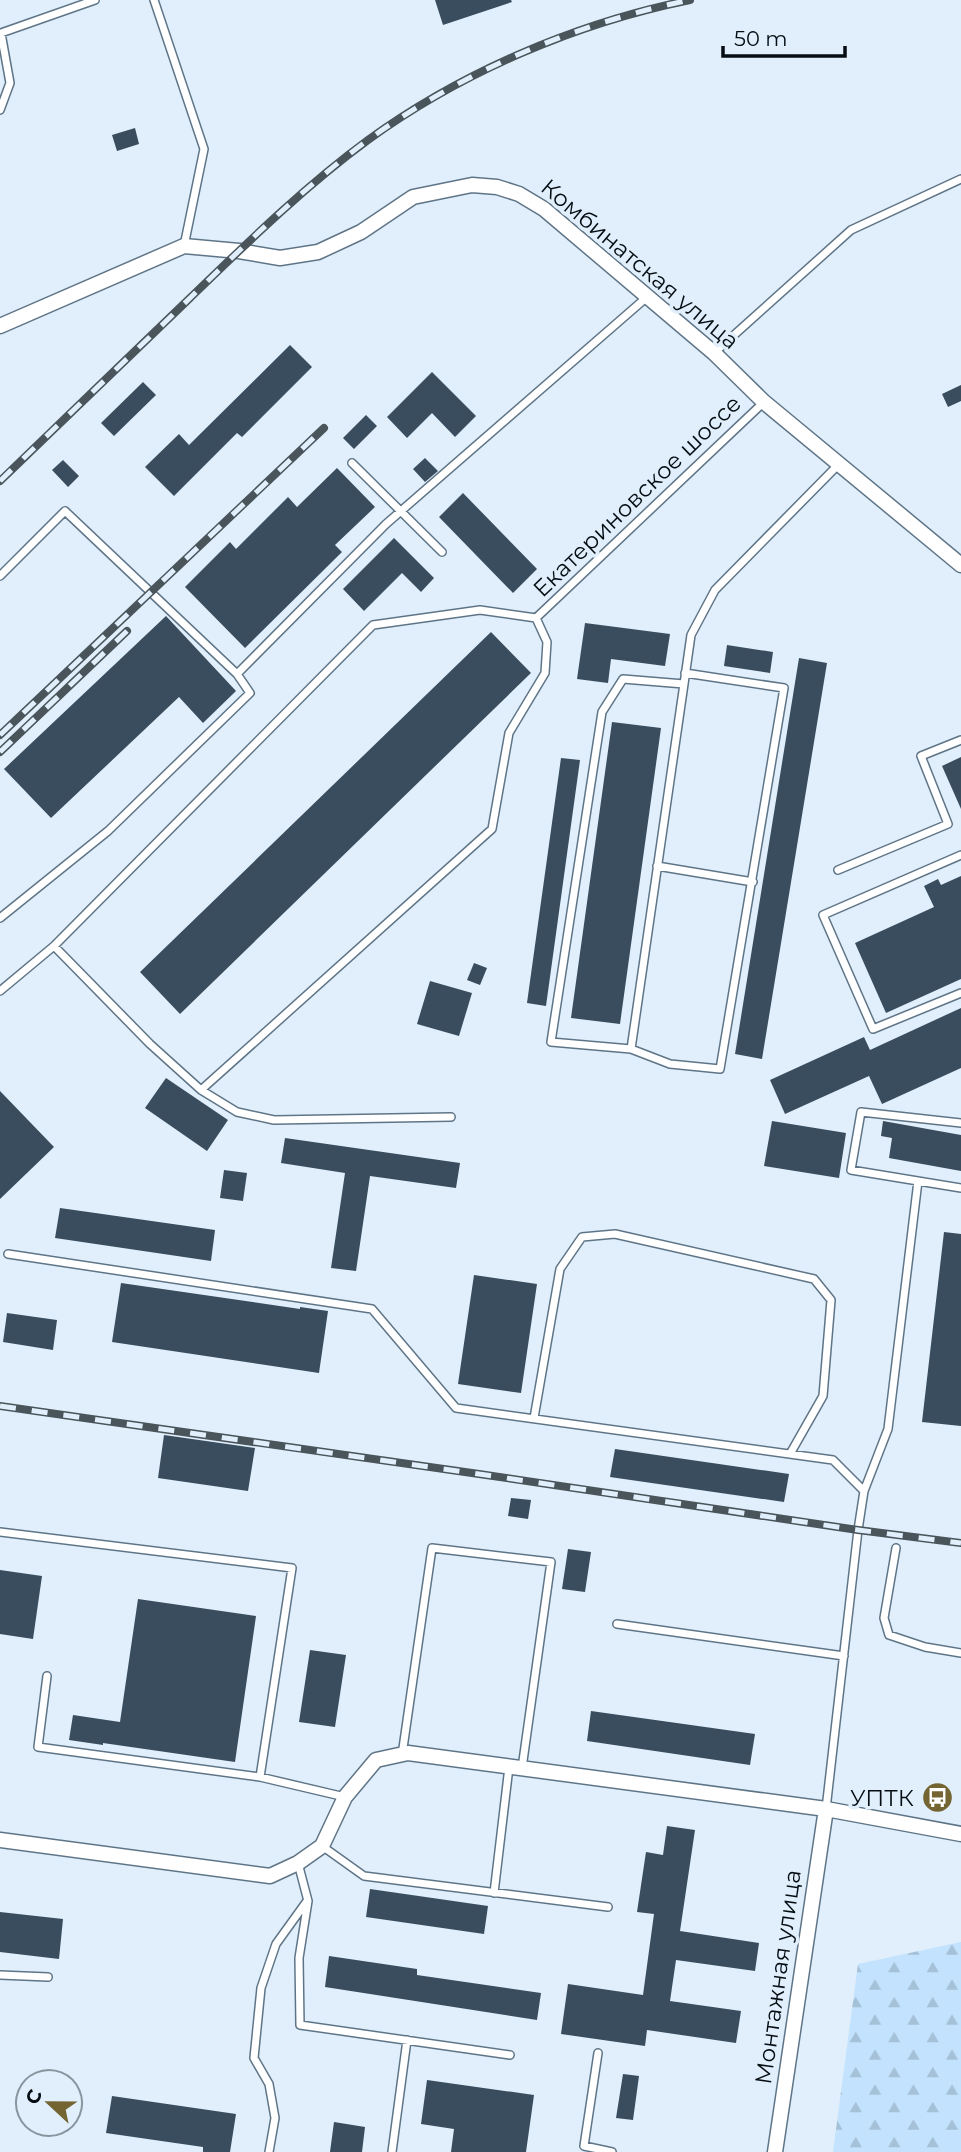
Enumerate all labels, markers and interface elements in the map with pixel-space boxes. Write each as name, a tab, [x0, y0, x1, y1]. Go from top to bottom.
scale bar	[723, 14, 846, 58]
text: 50 m	[734, 26, 788, 51]
street label: Комбинатская улица	[535, 173, 745, 355]
street label: Екатериновское шоссе	[527, 389, 747, 603]
bus stop icon: УПТК	[920, 1781, 954, 1815]
place label: УПТК	[850, 1784, 914, 1812]
street label: Монтажная улица	[749, 1868, 807, 2086]
north arrow	[14, 2068, 84, 2138]
text: С	[20, 2086, 47, 2108]

